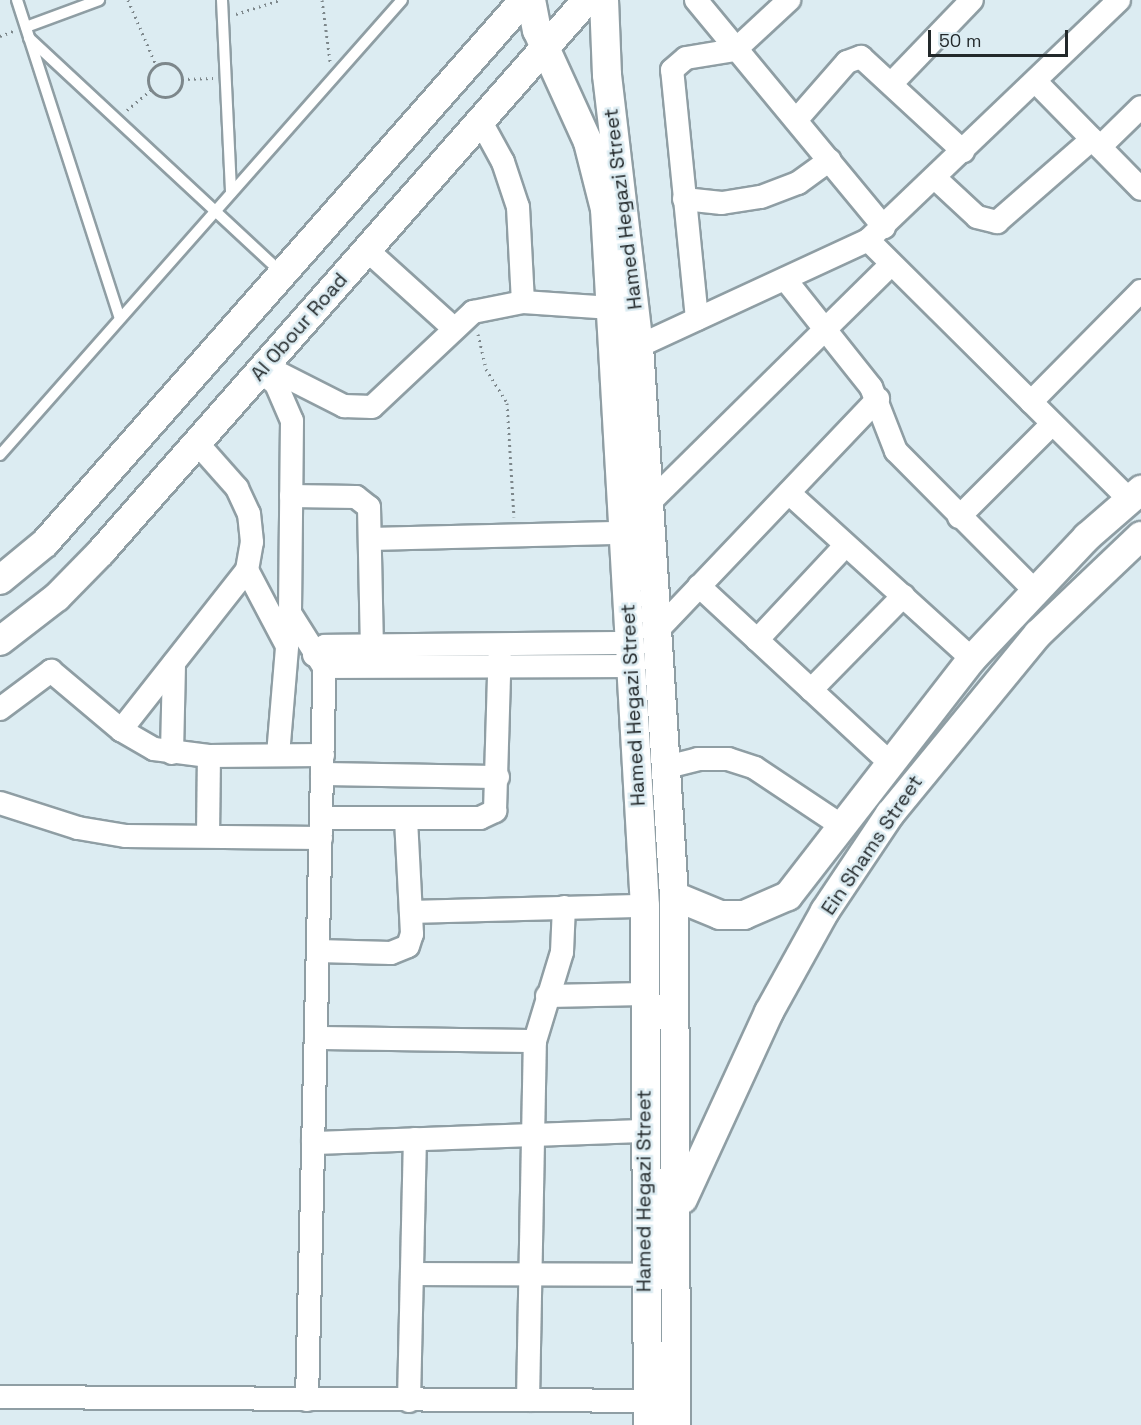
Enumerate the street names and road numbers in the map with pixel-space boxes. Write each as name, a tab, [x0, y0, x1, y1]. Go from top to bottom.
street label: Hamed Hegazi Street	[599, 107, 647, 311]
street label: Al Obour Road	[246, 268, 352, 386]
street label: Hamed Hegazi Street	[616, 603, 650, 807]
street label: Ein Shams Street	[816, 770, 928, 920]
street label: Hamed Hegazi Street	[632, 1090, 656, 1292]

